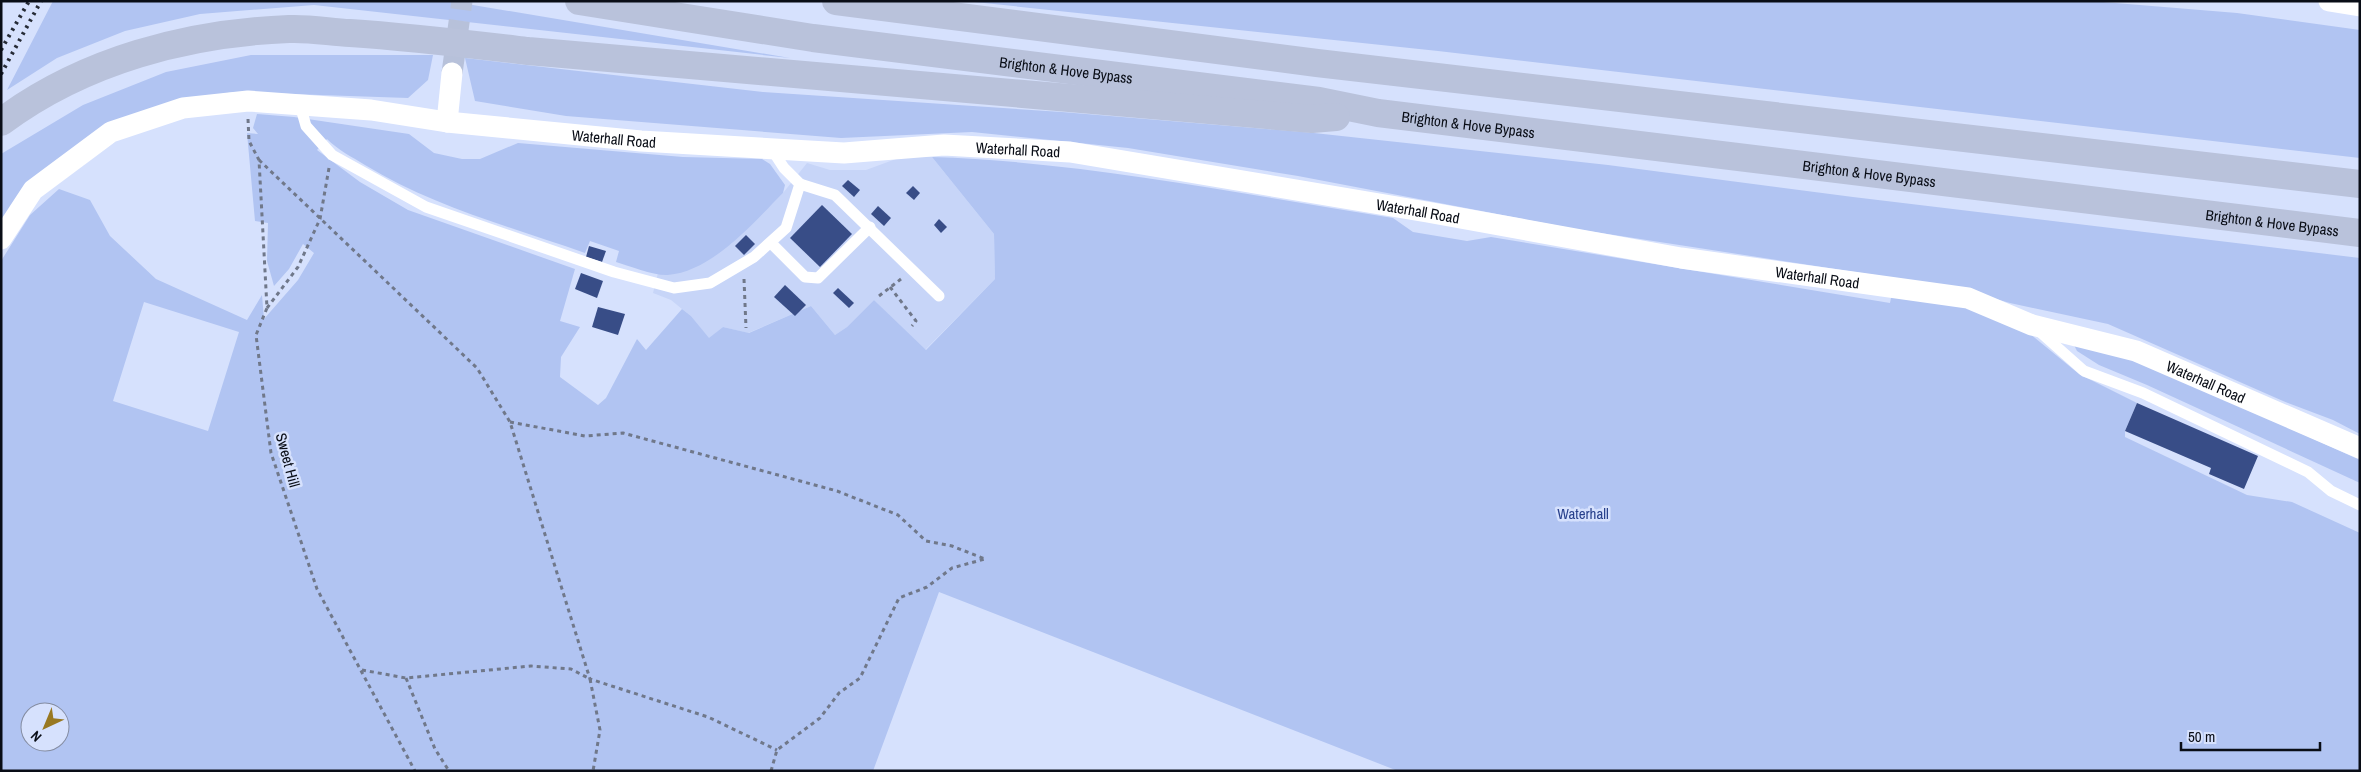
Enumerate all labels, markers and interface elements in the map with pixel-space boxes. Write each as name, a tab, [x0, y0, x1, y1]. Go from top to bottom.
street label: Brighton & Hove Bypass	[998, 51, 1134, 88]
street label: Brighton & Hove Bypass	[1400, 105, 1536, 143]
street label: Waterhall Road	[571, 124, 657, 152]
street label: Waterhall Road	[975, 136, 1061, 162]
street label: Brighton & Hove Bypass	[1801, 154, 1937, 192]
street label: Waterhall Road	[1375, 193, 1461, 228]
street label: Brighton & Hove Bypass	[2204, 204, 2340, 241]
street label: Waterhall Road	[1774, 261, 1861, 293]
street label: Waterhall Road	[2163, 355, 2249, 408]
street label: Sweet Hill	[271, 431, 305, 489]
park label: Waterhall	[1557, 503, 1609, 524]
north arrow	[20, 702, 70, 752]
scale bar	[2181, 720, 2320, 752]
text: 50 m	[2188, 726, 2215, 747]
text: N	[27, 727, 45, 746]

